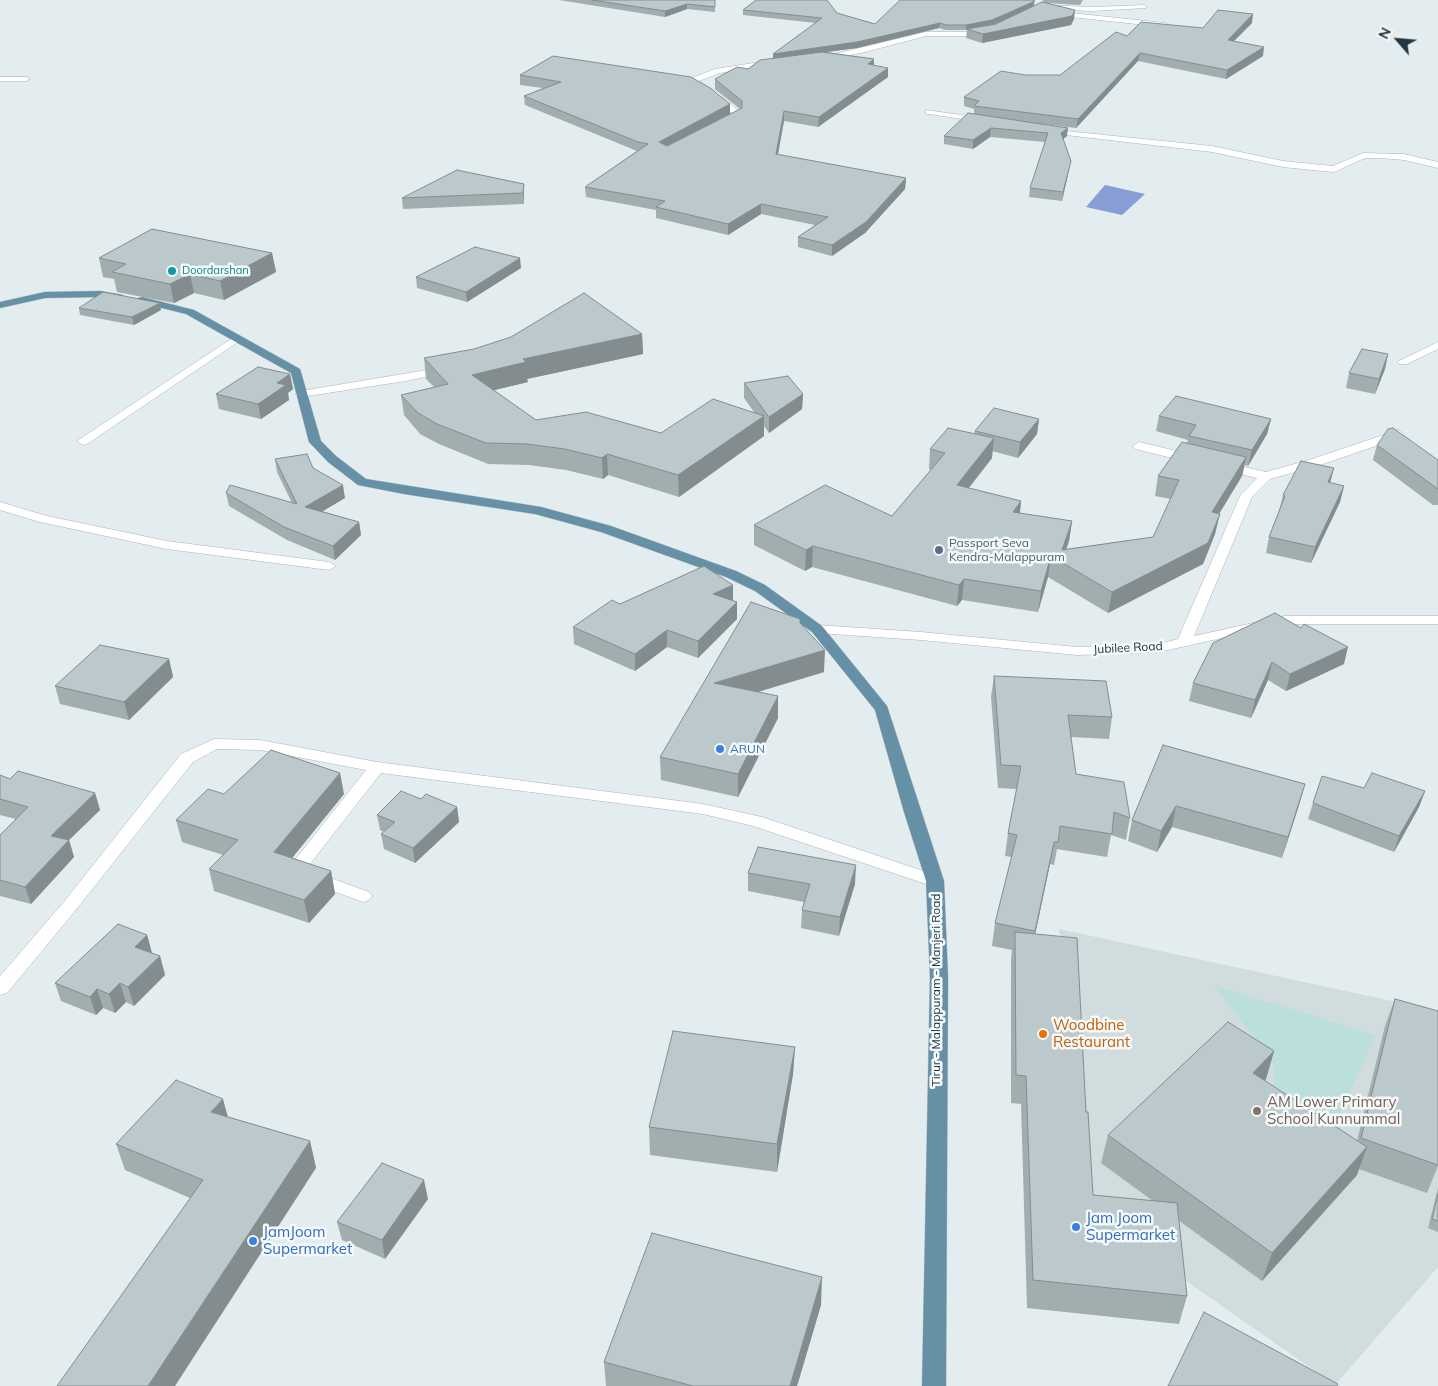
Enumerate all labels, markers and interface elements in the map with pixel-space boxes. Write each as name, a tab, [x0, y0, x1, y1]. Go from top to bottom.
north arrow	[1373, 15, 1423, 65]
text: N	[1374, 24, 1395, 42]
place label: Doordarshan	[182, 264, 249, 278]
marker: Doordarshan	[166, 265, 178, 277]
place label: Passport Seva Kendra-Malappuram	[949, 536, 1065, 564]
marker: Passport Seva Kendra-Malappuram	[933, 544, 945, 556]
street label: Jubilee Road	[1093, 639, 1163, 657]
place label: ARUN	[730, 742, 765, 756]
marker: ARUN	[714, 743, 726, 755]
street label: Tirur - Malappuram - Manjeri Road	[929, 893, 943, 1087]
place label: Woodbine Restaurant	[1053, 1016, 1130, 1051]
marker: Woodbine Restaurant	[1037, 1028, 1049, 1040]
place label: AM Lower Primary School Kunnummal	[1267, 1093, 1400, 1128]
marker: AM Lower Primary School Kunnummal	[1251, 1105, 1263, 1117]
place label: Jam Joom Supermarket	[1086, 1209, 1175, 1244]
marker: Jam Joom Supermarket	[1070, 1221, 1082, 1233]
place label: JamJoom Supermarket	[263, 1223, 352, 1258]
marker: JamJoom Supermarket	[247, 1235, 259, 1247]

